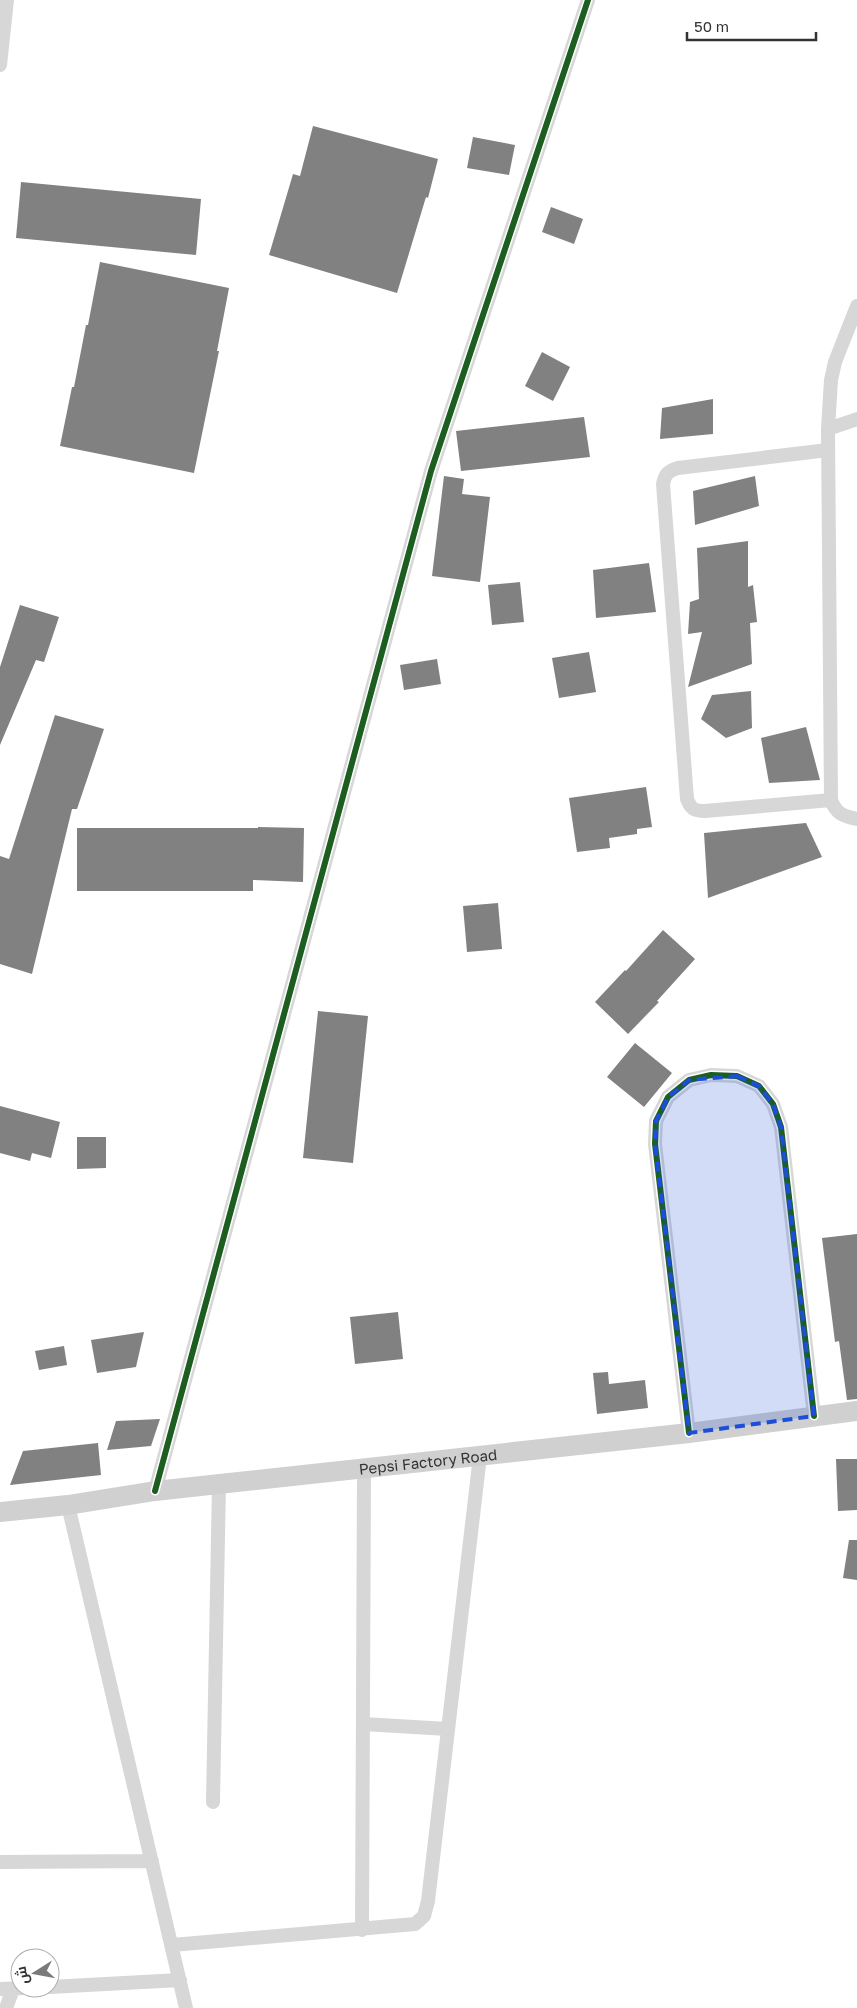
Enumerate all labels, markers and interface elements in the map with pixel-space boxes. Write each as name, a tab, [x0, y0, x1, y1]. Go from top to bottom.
scale bar	[687, 10, 816, 42]
text: 50 m	[694, 17, 729, 35]
street label: Pepsi Factory Road	[358, 1445, 498, 1478]
north arrow	[10, 1948, 60, 1998]
text: ش	[12, 1965, 33, 1986]

